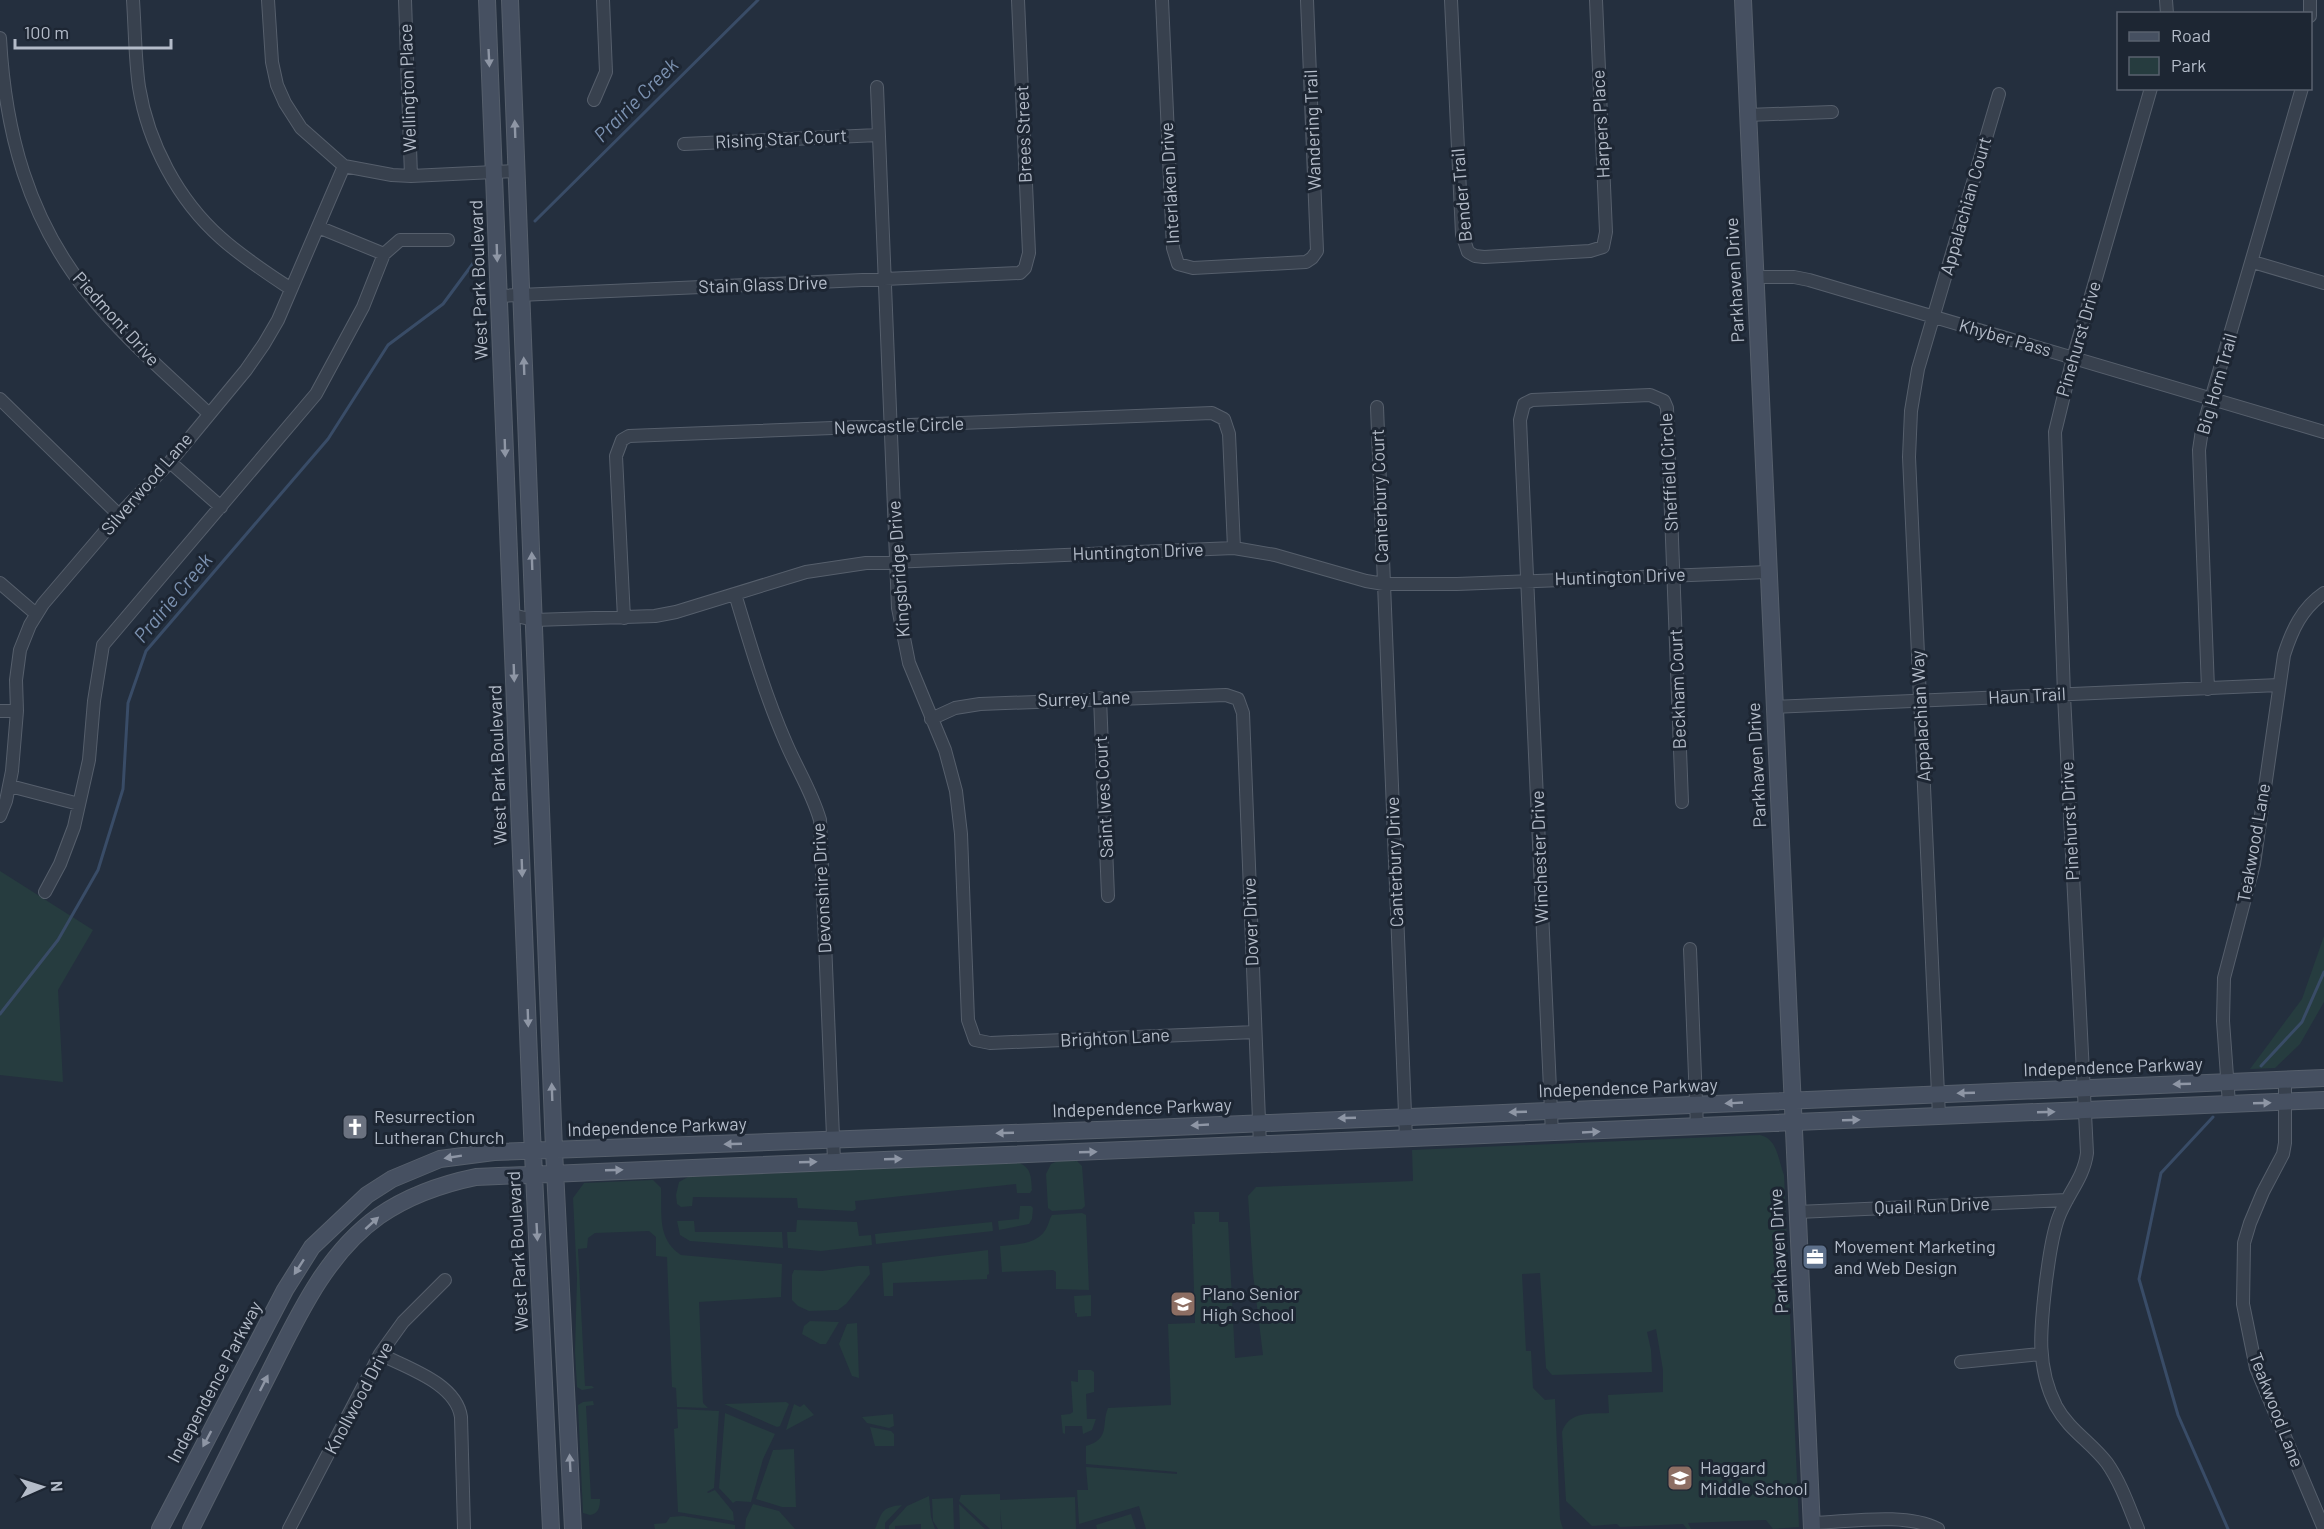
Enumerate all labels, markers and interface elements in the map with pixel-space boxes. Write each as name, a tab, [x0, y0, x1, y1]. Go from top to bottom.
scale bar	[15, 12, 171, 50]
legend	[2117, 12, 2312, 90]
text: 100 m	[24, 21, 69, 43]
street label: Wellington Place	[394, 23, 420, 153]
text: Road	[2171, 24, 2211, 46]
one-way arrow	[485, 49, 494, 68]
water label: Prairie Creek	[588, 52, 683, 146]
text: Park	[2171, 54, 2206, 76]
street label: Wandering Trail	[1299, 69, 1325, 191]
street label: Harpers Place	[1586, 69, 1614, 179]
street label: Brees Street	[1010, 85, 1036, 183]
one-way arrow	[511, 120, 520, 139]
street label: Interlaken Drive	[1155, 122, 1183, 244]
street label: Rising Star Court	[715, 124, 847, 152]
street label: Appalachian Court	[1935, 134, 1995, 278]
street label: Bender Trail	[1446, 147, 1476, 243]
street label: West Park Boulevard	[464, 200, 492, 360]
street label: Parkhaven Drive	[1720, 217, 1748, 343]
one-way arrow	[492, 244, 502, 263]
street label: Piedmont Drive	[69, 267, 165, 370]
street label: Stain Glass Drive	[698, 271, 828, 297]
street label: Pinehurst Drive	[2051, 278, 2105, 399]
street label: Khyber Pass	[1957, 313, 2054, 361]
street label: Big Horn Trail	[2191, 331, 2241, 437]
one-way arrow	[519, 357, 528, 376]
street label: Newcastle Circle	[833, 412, 964, 438]
street label: Sheffield Circle	[1654, 412, 1682, 532]
street label: Silverwood Lane	[96, 428, 197, 539]
street label: Canterbury Court	[1366, 429, 1392, 564]
one-way arrow	[500, 439, 509, 458]
street label: Kingsbridge Drive	[882, 500, 914, 638]
street label: Huntington Drive	[1072, 538, 1204, 564]
water label: Prairie Creek	[128, 548, 217, 647]
one-way arrow	[527, 552, 536, 571]
street label: Huntington Drive	[1554, 563, 1686, 589]
street label: Beckham Court	[1664, 629, 1690, 750]
street label: Appalachian Way	[1906, 650, 1934, 782]
one-way arrow	[509, 664, 519, 683]
street label: Haun Trail	[1988, 682, 2066, 708]
street label: West Park Boulevard	[483, 685, 511, 845]
street label: Surrey Lane	[1037, 685, 1131, 711]
street label: Parkhaven Drive	[1742, 702, 1770, 828]
street label: Saint Ives Court	[1089, 735, 1117, 859]
street label: Pinehurst Drive	[2055, 761, 2083, 881]
street label: Teakwood Lane	[2232, 781, 2274, 904]
street label: Winchester Drive	[1526, 790, 1552, 924]
street label: Canterbury Drive	[1381, 796, 1407, 928]
street label: Devonshire Drive	[807, 822, 835, 954]
one-way arrow	[517, 859, 526, 878]
street label: Dover Drive	[1237, 877, 1263, 967]
one-way arrow	[523, 1008, 532, 1027]
street label: Brighton Lane	[1060, 1023, 1170, 1051]
street label: Independence Parkway	[2023, 1052, 2203, 1080]
street label: Independence Parkway	[1538, 1073, 1718, 1101]
one-way arrow	[2172, 1079, 2191, 1088]
one-way arrow	[547, 1082, 557, 1101]
one-way arrow	[1956, 1089, 1975, 1098]
street label: Independence Parkway	[1052, 1093, 1232, 1121]
one-way arrow	[2253, 1098, 2272, 1108]
one-way arrow	[1724, 1099, 1743, 1108]
place label: Resurrection Lutheran Church	[374, 1105, 504, 1148]
one-way arrow	[1508, 1107, 1527, 1117]
one-way arrow	[2037, 1107, 2056, 1116]
church icon: Resurrection Lutheran Church	[340, 1112, 370, 1142]
street label: Independence Parkway	[567, 1112, 747, 1140]
one-way arrow	[1338, 1114, 1357, 1123]
one-way arrow	[1842, 1115, 1861, 1124]
one-way arrow	[1191, 1121, 1210, 1130]
one-way arrow	[1581, 1127, 1600, 1136]
one-way arrow	[996, 1128, 1015, 1138]
one-way arrow	[724, 1139, 743, 1149]
one-way arrow	[1078, 1148, 1097, 1157]
one-way arrow	[444, 1152, 463, 1161]
one-way arrow	[883, 1155, 902, 1164]
one-way arrow	[799, 1158, 818, 1167]
one-way arrow	[604, 1166, 623, 1175]
street label: West Park Boulevard	[502, 1170, 532, 1332]
street label: Parkhaven Drive	[1764, 1188, 1792, 1314]
street label: Quail Run Drive	[1874, 1192, 1990, 1218]
one-way arrow	[364, 1217, 379, 1230]
one-way arrow	[532, 1222, 541, 1241]
place label: Movement Marketing and Web Design	[1834, 1235, 1996, 1278]
office icon: Movement Marketing and Web Design	[1800, 1242, 1830, 1272]
one-way arrow	[294, 1259, 305, 1275]
place label: Plano Senior High School	[1202, 1282, 1300, 1325]
school or university icon: Plano Senior High School	[1168, 1289, 1198, 1319]
street label: Independence Parkway	[162, 1297, 266, 1466]
street label: Knollwood Drive	[319, 1337, 397, 1458]
street label: Teakwood Lane	[2245, 1349, 2309, 1470]
one-way arrow	[259, 1374, 269, 1392]
one-way arrow	[202, 1430, 212, 1447]
one-way arrow	[565, 1454, 574, 1473]
place label: Haggard Middle School	[1700, 1456, 1808, 1499]
north arrow	[12, 1457, 72, 1517]
school or university icon: Haggard Middle School	[1665, 1463, 1695, 1493]
text: N	[48, 1480, 67, 1492]

